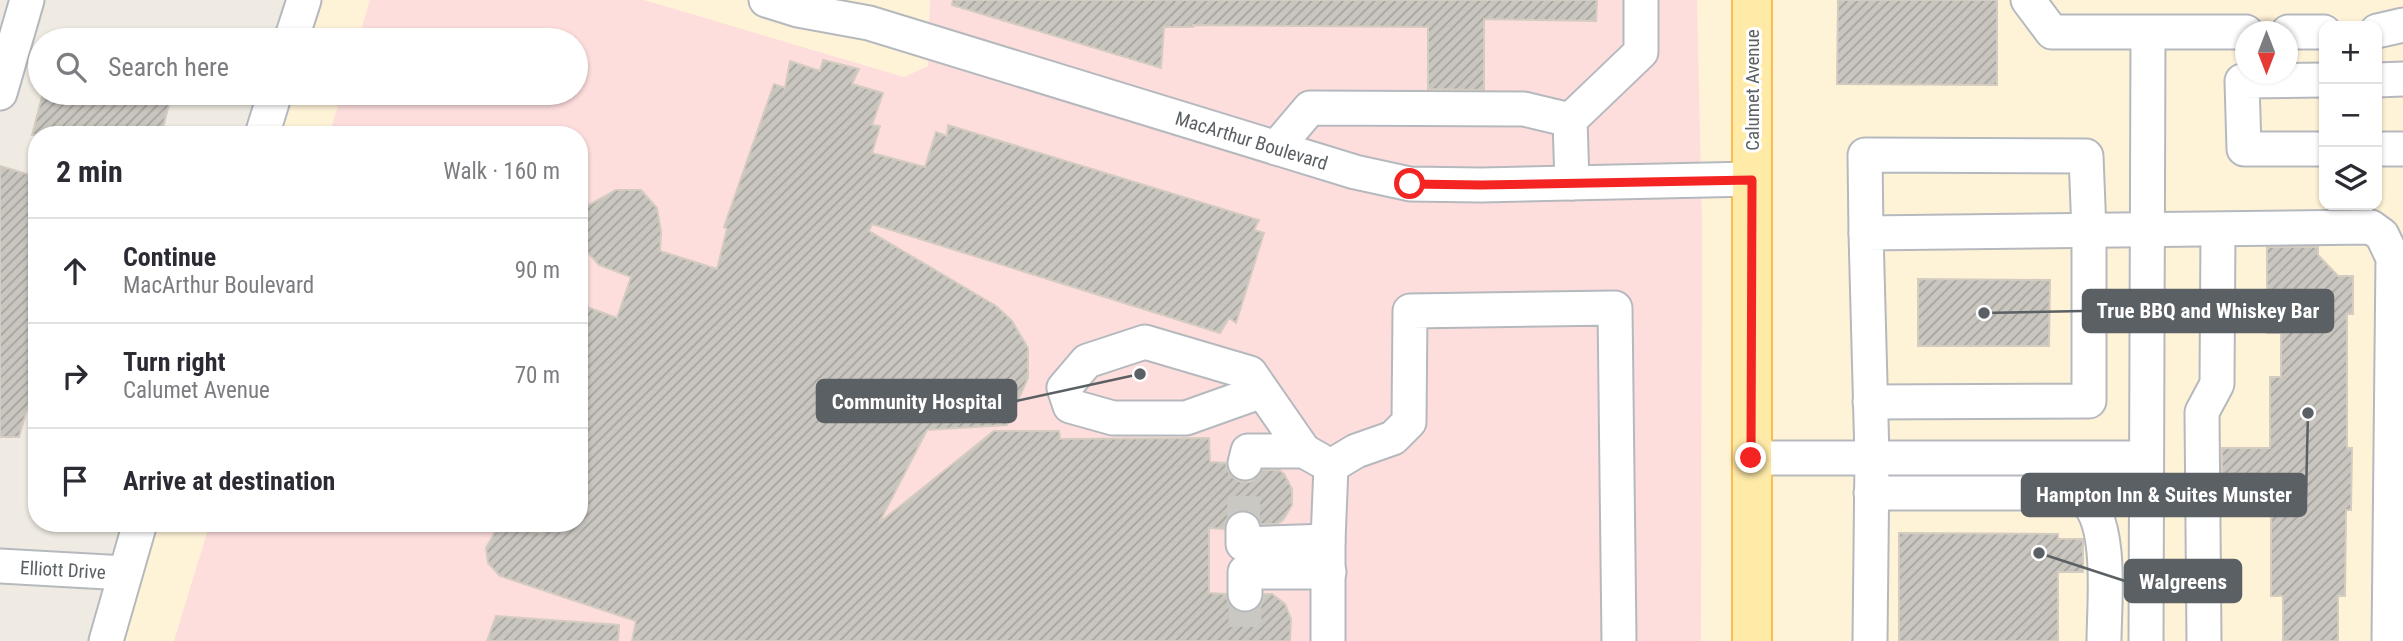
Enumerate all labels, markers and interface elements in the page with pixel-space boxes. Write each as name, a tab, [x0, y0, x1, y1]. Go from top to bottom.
north arrow	[2235, 21, 2298, 84]
map controls	[2319, 21, 2382, 210]
button: +	[2319, 21, 2382, 84]
search box	[28, 28, 588, 105]
street label: Calumet Avenue	[1741, 29, 1764, 151]
icon: search	[52, 48, 90, 86]
text: Search here	[108, 52, 229, 82]
button: −	[2319, 84, 2382, 147]
street label: MacArthur Boulevard	[1173, 106, 1331, 175]
button: layers	[2319, 147, 2382, 210]
text: 2 min	[56, 154, 123, 189]
text: Walk · 160 m	[443, 158, 560, 185]
route start	[1394, 168, 1425, 199]
text: Continue	[123, 242, 216, 272]
icon: ahead	[56, 252, 94, 290]
text: 90 m	[515, 257, 560, 284]
text: MacArthur Boulevard	[123, 272, 314, 299]
callout: True BBQ and Whiskey Bar	[2083, 290, 2333, 332]
text: True BBQ and Whiskey Bar	[2097, 299, 2320, 323]
text: Turn right	[123, 347, 225, 377]
icon: right	[56, 357, 94, 395]
text: 70 m	[515, 362, 560, 389]
text: Calumet Avenue	[123, 377, 270, 404]
callout: Community Hospital	[817, 380, 1016, 422]
text: Community Hospital	[832, 390, 1002, 414]
route end	[1735, 442, 1766, 473]
icon: arrive	[56, 462, 94, 500]
text: Arrive at destination	[123, 466, 335, 496]
callout: Hampton Inn & Suites Munster	[2022, 474, 2306, 516]
text: Hampton Inn & Suites Munster	[2036, 483, 2292, 507]
street label: Elliott Drive	[19, 556, 106, 583]
callout: Walgreens	[2125, 560, 2241, 602]
text: Walgreens	[2139, 570, 2227, 594]

